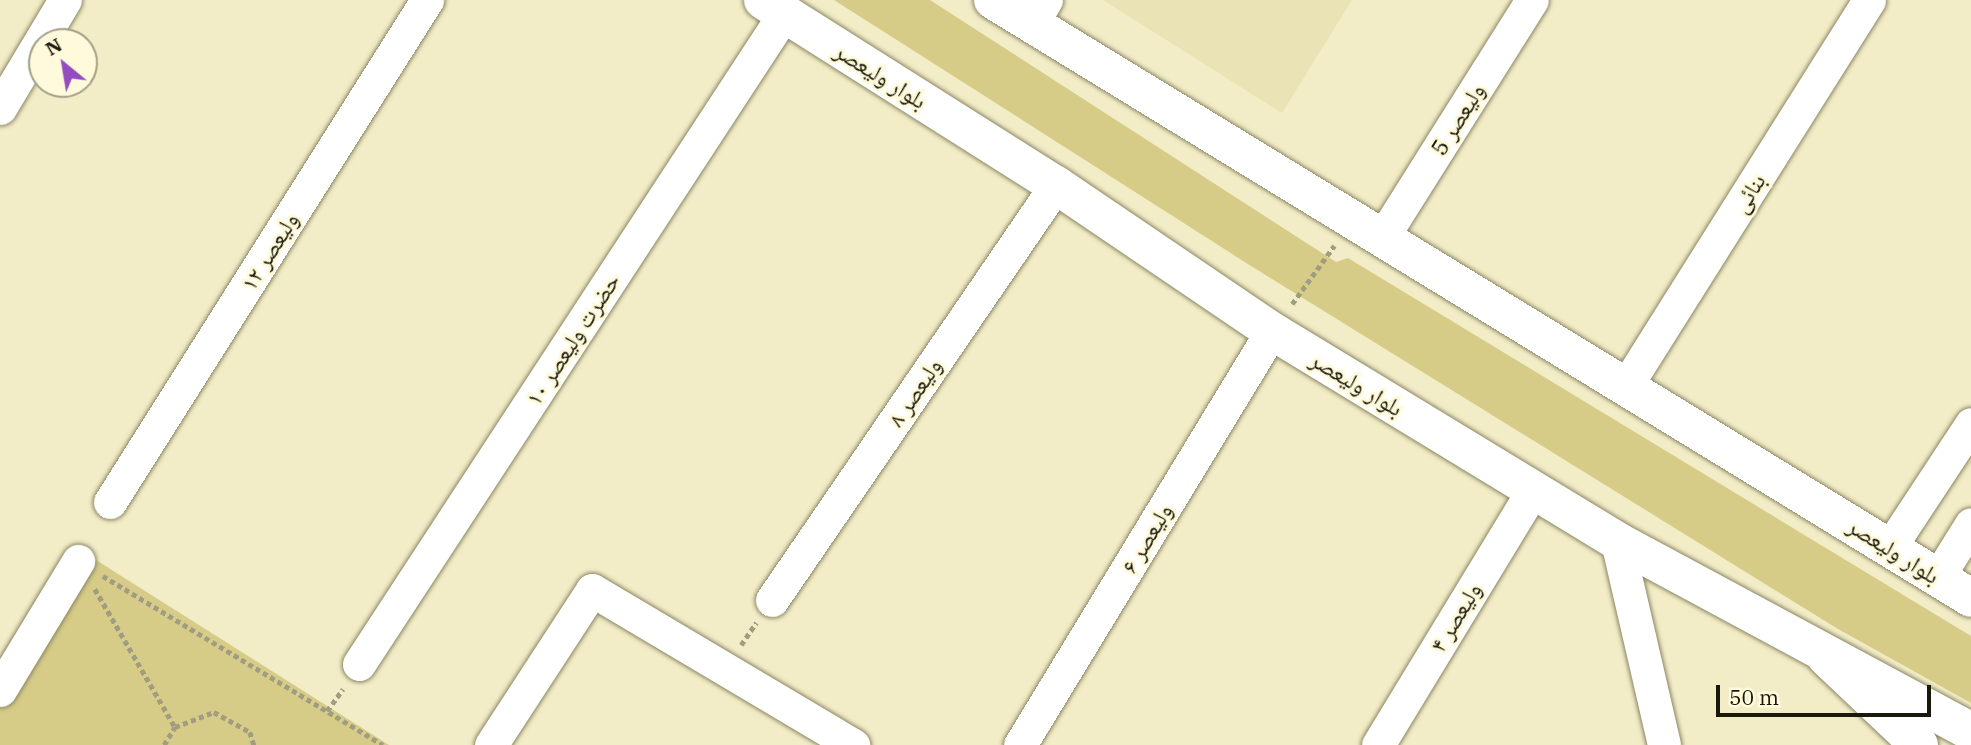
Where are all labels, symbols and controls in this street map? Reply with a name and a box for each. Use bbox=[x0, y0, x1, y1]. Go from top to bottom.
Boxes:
north arrow bbox=[28, 28, 98, 98]
text: N bbox=[41, 32, 66, 61]
street label: بلوار ولیعصر bbox=[830, 36, 932, 114]
street label: ولیعصر 5 bbox=[1424, 78, 1490, 160]
street label: بنائی bbox=[1725, 168, 1771, 218]
street label: ولیعصر ۱۲ bbox=[234, 207, 304, 295]
street label: حضرت ولیعصر ۱۰ bbox=[519, 268, 625, 410]
street label: بلوار ولیعصر bbox=[1306, 345, 1408, 421]
street label: ولیعصر ۸ bbox=[881, 353, 947, 431]
street label: ولیعصر ۶ bbox=[1115, 498, 1177, 578]
street label: بلوار ولیعصر bbox=[1843, 511, 1945, 589]
street label: ولیعصر ۴ bbox=[1424, 577, 1486, 657]
scale bar bbox=[1719, 672, 1934, 716]
text: 50 m bbox=[1729, 683, 1779, 711]

